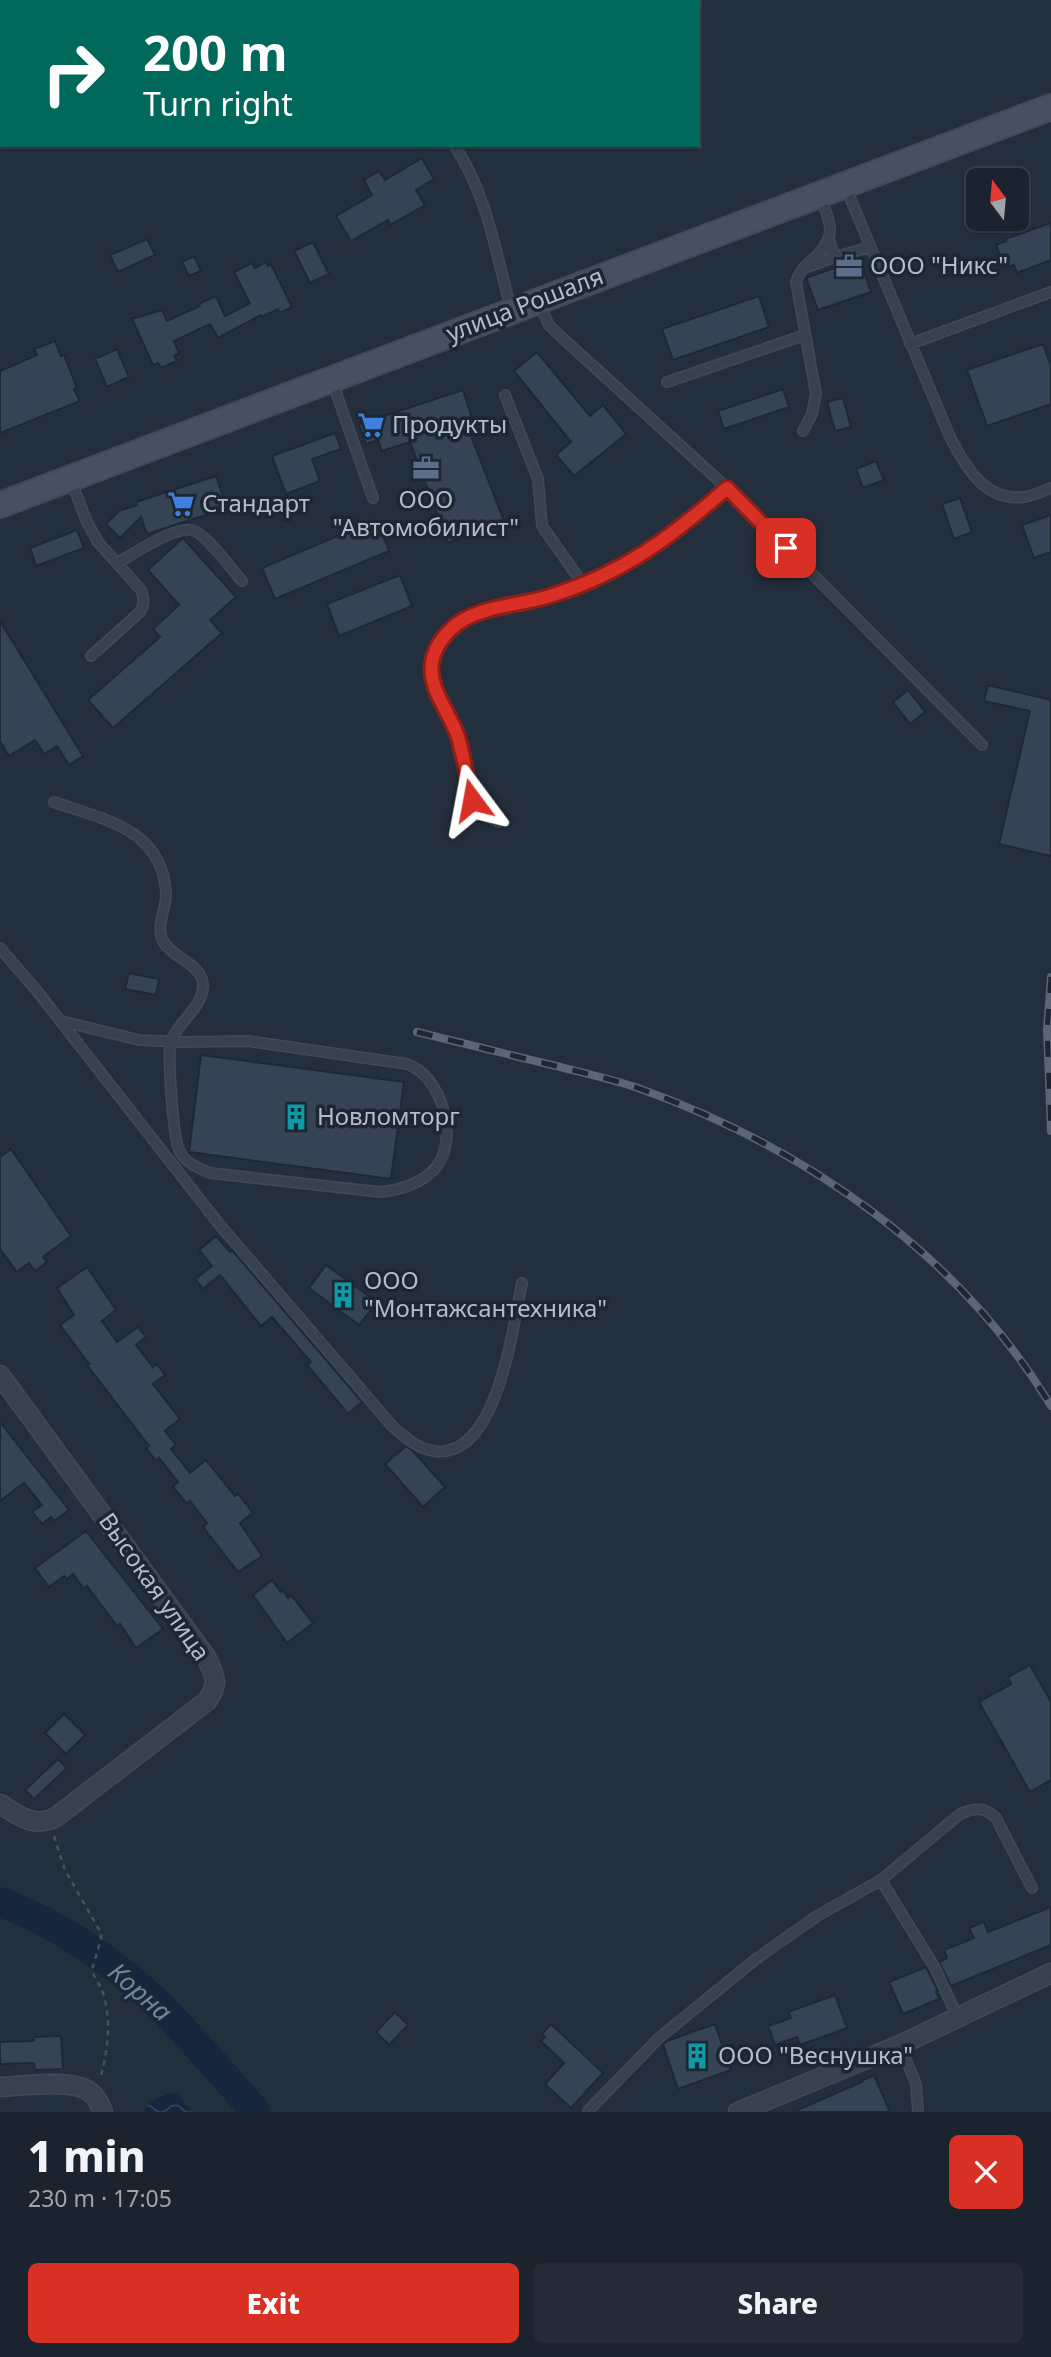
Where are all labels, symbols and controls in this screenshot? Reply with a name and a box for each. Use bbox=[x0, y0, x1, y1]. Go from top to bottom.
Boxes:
text: 200 m bbox=[143, 19, 288, 85]
icon: right bbox=[28, 28, 119, 119]
text: Turn right bbox=[143, 82, 293, 125]
north arrow bbox=[966, 168, 1029, 231]
map controls bbox=[966, 168, 1029, 231]
place label: ООО "Никс" bbox=[870, 248, 1008, 281]
office icon: ООО "Никс" bbox=[834, 251, 864, 281]
street label: улица Рошаля bbox=[441, 259, 608, 349]
place label: Продукты bbox=[392, 407, 507, 440]
supermarket icon: Продукты bbox=[356, 410, 386, 440]
office icon: ООО "Автомобилист" bbox=[411, 453, 441, 483]
place label: ООО "Автомобилист" bbox=[333, 482, 519, 543]
place label: Стандарт bbox=[202, 486, 310, 519]
supermarket icon: Стандарт bbox=[166, 489, 196, 519]
pin bbox=[756, 518, 816, 578]
icon: arrive bbox=[767, 529, 805, 567]
position arrow bbox=[435, 763, 509, 837]
place label: Новломторг bbox=[317, 1099, 460, 1132]
building icon: Новломторг bbox=[281, 1102, 311, 1132]
place label: ООО "Монтажсантехника" bbox=[364, 1263, 607, 1324]
building icon: ООО "Монтажсантехника" bbox=[328, 1280, 358, 1310]
street label: Высокая улица bbox=[92, 1506, 218, 1667]
water label: Корна bbox=[101, 1954, 180, 2029]
place label: ООО "Веснушка" bbox=[718, 2038, 913, 2071]
building icon: ООО "Веснушка" bbox=[682, 2041, 712, 2071]
text: 1 min bbox=[28, 2127, 145, 2184]
button: close bbox=[949, 2135, 1023, 2209]
text: 230 m · 17:05 bbox=[28, 2182, 172, 2214]
button: Exit bbox=[28, 2263, 519, 2343]
button: Share bbox=[533, 2263, 1023, 2343]

